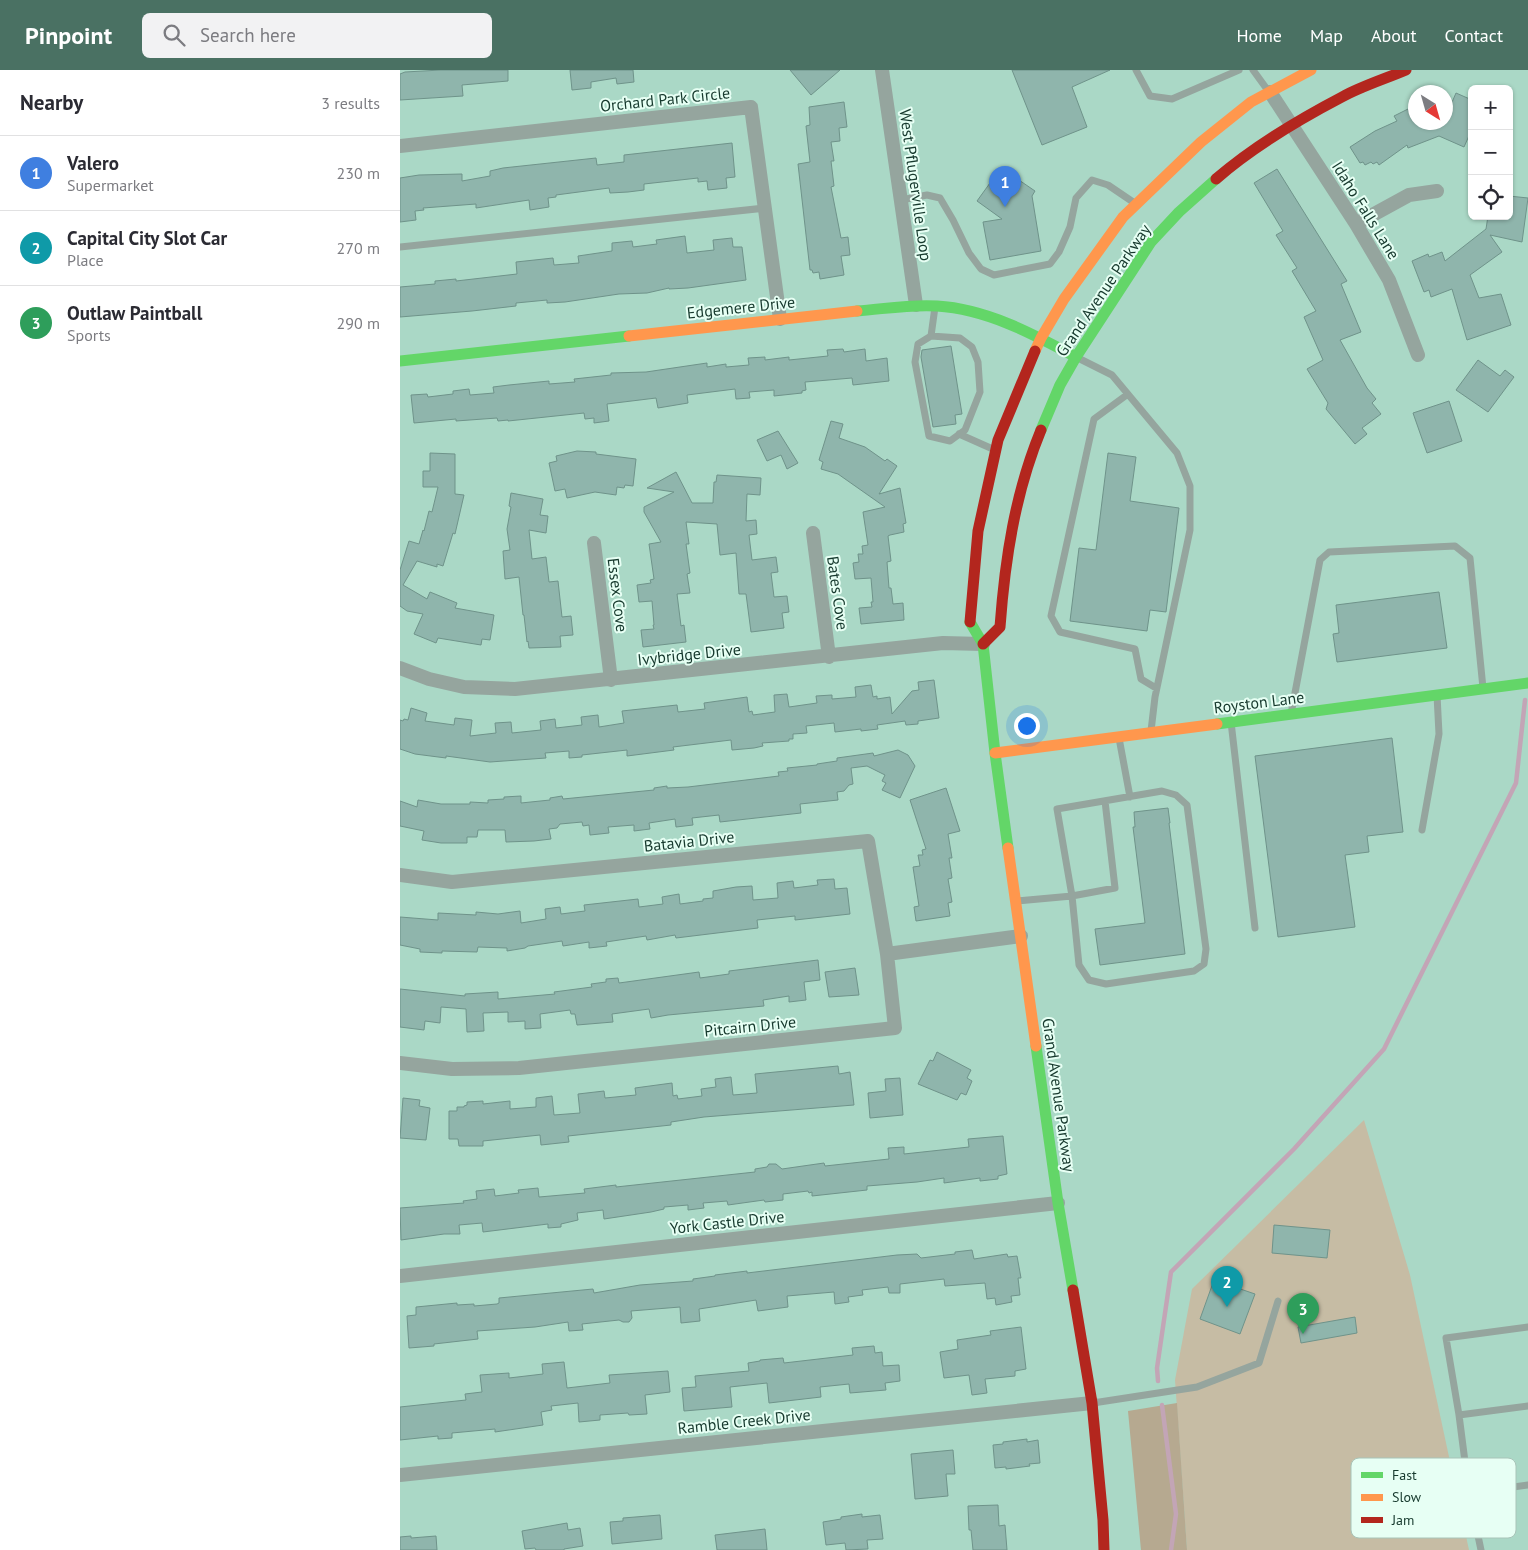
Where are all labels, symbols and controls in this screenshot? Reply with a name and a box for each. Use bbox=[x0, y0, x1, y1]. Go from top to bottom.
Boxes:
search box bbox=[142, 13, 492, 58]
text: Pinpoint bbox=[25, 20, 112, 51]
icon: search bbox=[160, 21, 188, 49]
text: Search here bbox=[200, 23, 296, 47]
text: Home bbox=[1236, 24, 1282, 47]
text: Map bbox=[1310, 24, 1343, 47]
text: About bbox=[1371, 24, 1417, 47]
text: Contact bbox=[1445, 24, 1503, 47]
street label: Orchard Park Circle bbox=[599, 82, 731, 116]
north arrow bbox=[1408, 85, 1453, 130]
map controls bbox=[1468, 85, 1513, 220]
button: + bbox=[1468, 85, 1513, 130]
text: Nearby bbox=[20, 89, 83, 116]
text: 3 results bbox=[321, 93, 380, 113]
street label: West Pflugerville Loop bbox=[895, 108, 937, 262]
button: − bbox=[1468, 130, 1513, 175]
text: Valero bbox=[67, 151, 119, 175]
street label: Idaho Falls Lane bbox=[1328, 157, 1404, 263]
text: 1 bbox=[31, 163, 41, 183]
text: 230 m bbox=[337, 163, 380, 183]
pin: 1 bbox=[989, 166, 1021, 207]
text: Supermarket bbox=[67, 175, 154, 195]
button: locate bbox=[1468, 175, 1513, 220]
street label: Grand Avenue Parkway bbox=[1051, 220, 1155, 360]
text: Capital City Slot Car bbox=[67, 226, 227, 250]
text: 2 bbox=[31, 238, 41, 258]
text: 270 m bbox=[337, 238, 380, 258]
text: Place bbox=[67, 250, 104, 270]
street label: Edgemere Drive bbox=[686, 291, 796, 323]
text: Outlaw Paintball bbox=[67, 301, 202, 325]
text: 3 bbox=[31, 313, 41, 333]
text: 290 m bbox=[337, 313, 380, 333]
text: Sports bbox=[67, 325, 111, 345]
street label: Bates Cove bbox=[823, 555, 853, 631]
street label: Essex Cove bbox=[604, 557, 632, 633]
street label: Ivybridge Drive bbox=[636, 639, 742, 669]
street label: Royston Lane bbox=[1213, 687, 1305, 717]
your location bbox=[1014, 713, 1040, 739]
street label: Batavia Drive bbox=[643, 826, 735, 856]
street label: Pitcairn Drive bbox=[703, 1011, 797, 1041]
street label: Grand Avenue Parkway bbox=[1038, 1017, 1080, 1174]
street label: York Castle Drive bbox=[669, 1206, 785, 1238]
pin: 2 bbox=[1211, 1266, 1243, 1307]
pin: 3 bbox=[1287, 1293, 1319, 1334]
street label: Ramble Creek Drive bbox=[676, 1404, 812, 1438]
legend bbox=[1351, 1458, 1516, 1538]
text: Fast bbox=[1392, 1466, 1417, 1484]
text: Slow bbox=[1392, 1488, 1422, 1506]
text: Jam bbox=[1391, 1511, 1414, 1529]

